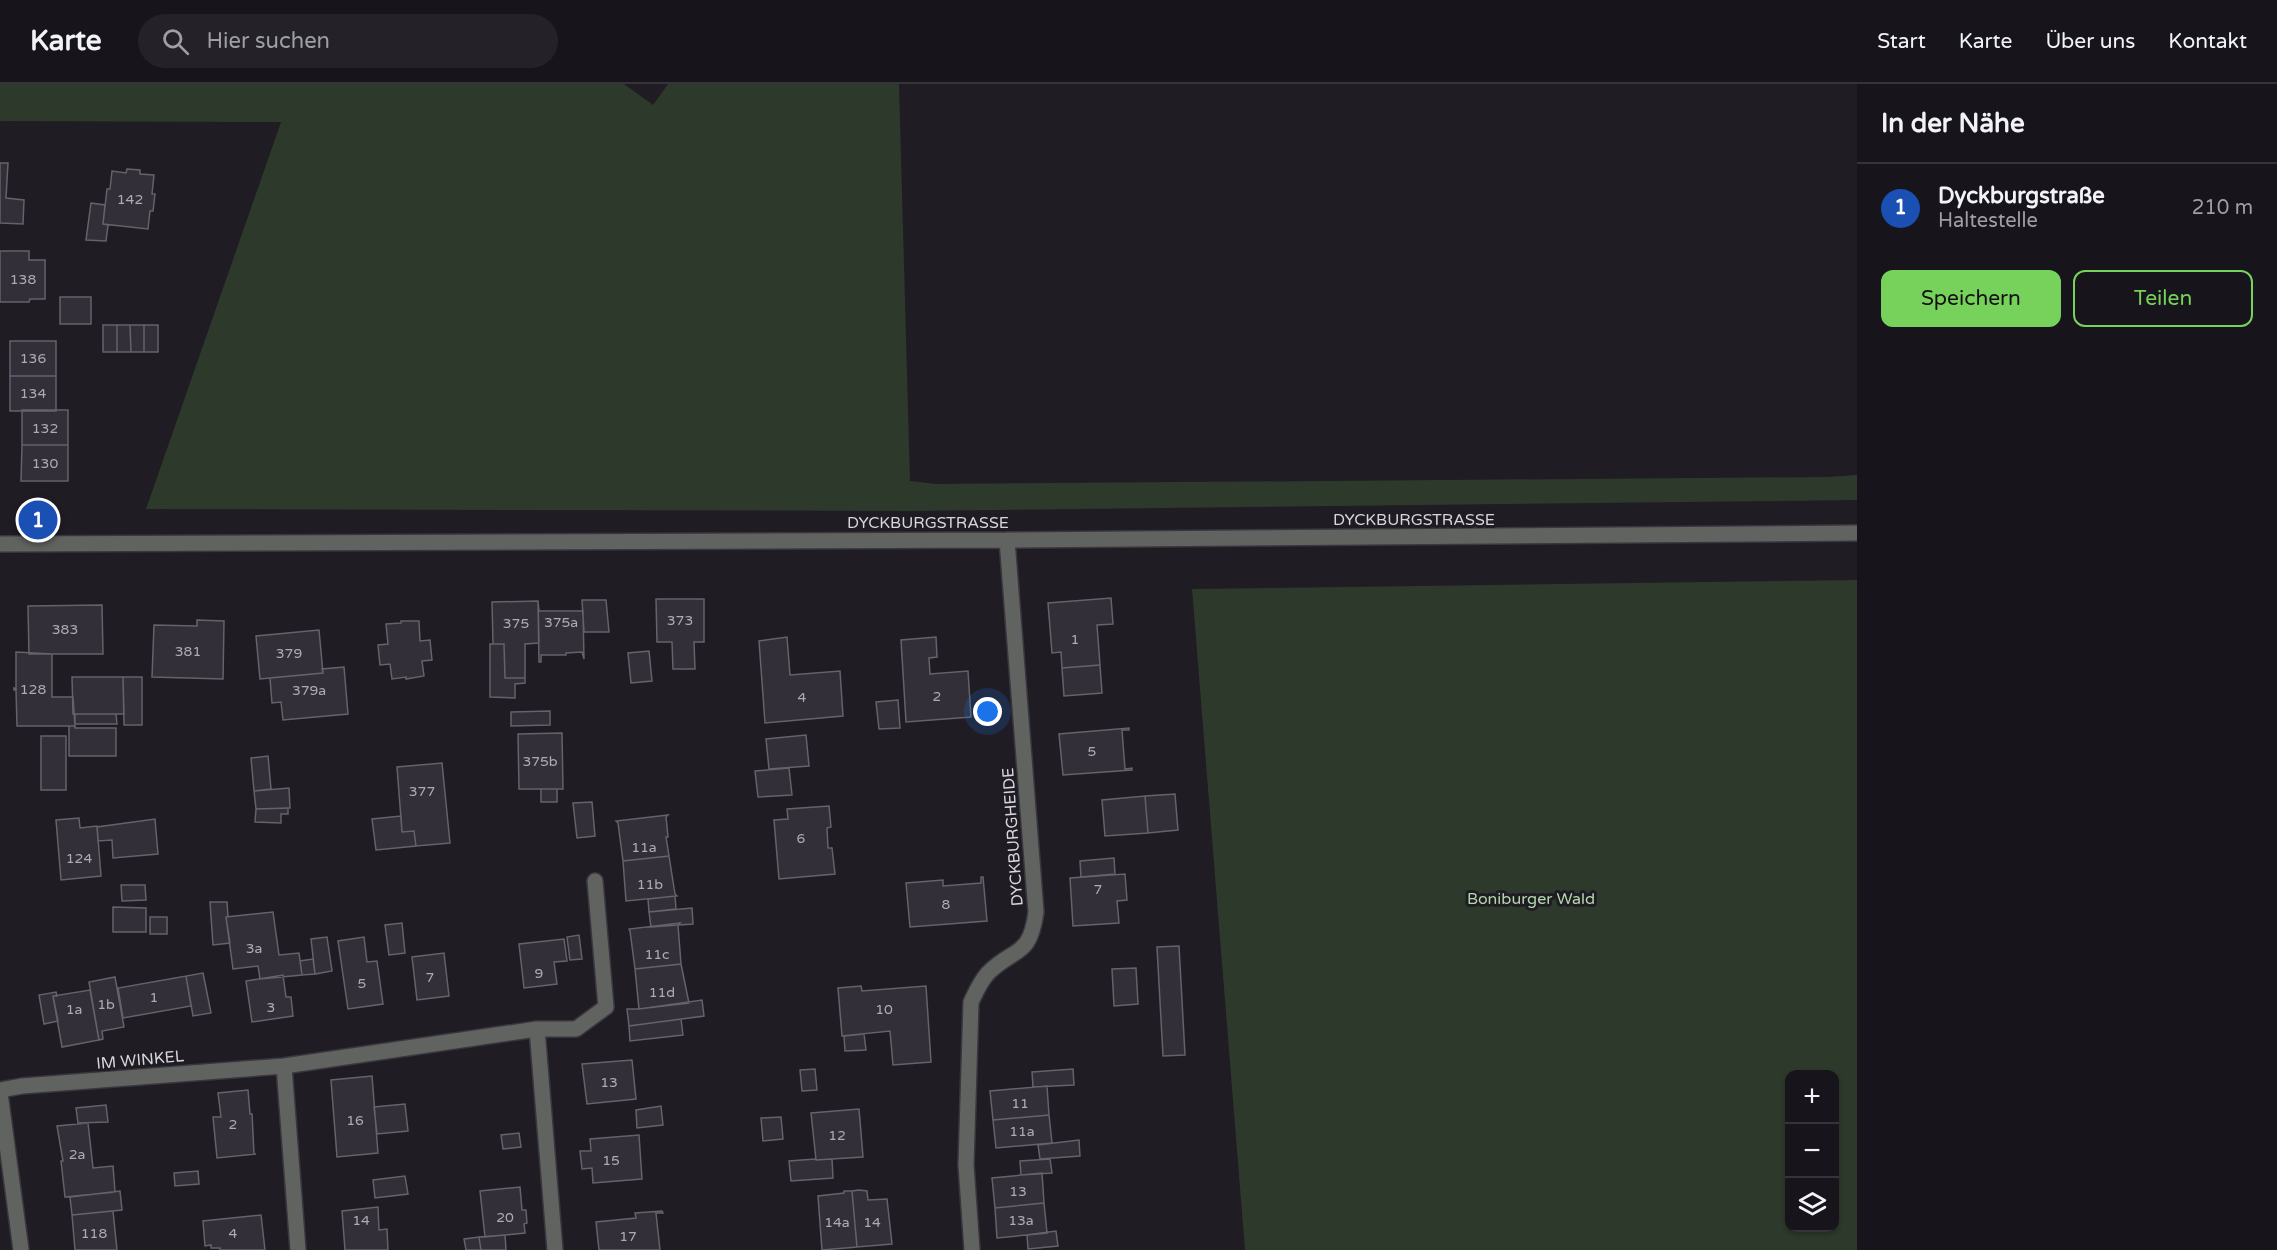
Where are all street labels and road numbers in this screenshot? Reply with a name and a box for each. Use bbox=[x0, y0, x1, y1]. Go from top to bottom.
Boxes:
street label: DYCKBURGSTRASSE bbox=[1333, 510, 1495, 530]
street label: DYCKBURGSTRASSE bbox=[847, 513, 1009, 533]
street label: DYCKBURGHEIDE bbox=[998, 767, 1028, 907]
street label: IM WINKEL bbox=[95, 1046, 185, 1074]

